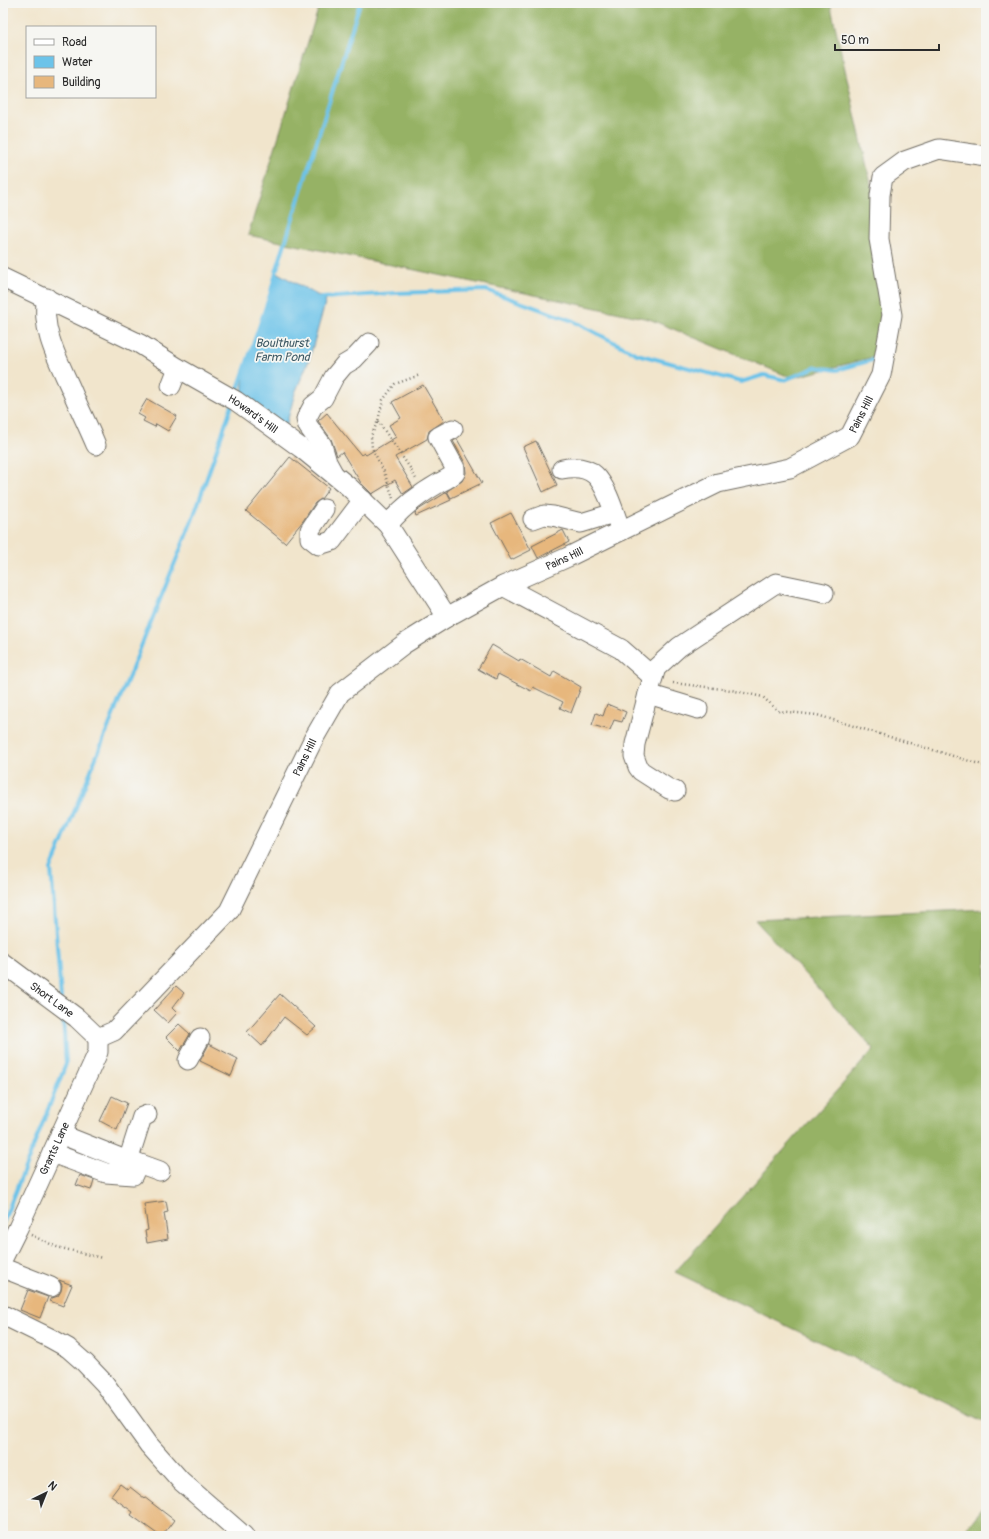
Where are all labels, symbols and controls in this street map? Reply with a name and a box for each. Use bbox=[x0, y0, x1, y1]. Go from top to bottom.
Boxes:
legend bbox=[26, 26, 156, 98]
scale bar bbox=[835, 26, 939, 52]
text: 50 m bbox=[841, 33, 869, 48]
text: Road bbox=[62, 35, 87, 50]
text: Water bbox=[62, 55, 93, 70]
text: Building bbox=[62, 75, 101, 90]
water label: Boulthurst Farm Pond bbox=[254, 336, 312, 365]
street label: Howard's Hill bbox=[226, 391, 281, 436]
street label: Pains Hill bbox=[846, 394, 876, 435]
street label: Pains Hill bbox=[543, 544, 585, 573]
street label: Pains Hill bbox=[290, 736, 319, 778]
street label: Short Lane bbox=[28, 979, 77, 1020]
street label: Grants Lane bbox=[37, 1119, 72, 1177]
north arrow bbox=[26, 1473, 66, 1513]
text: N bbox=[45, 1479, 60, 1494]

